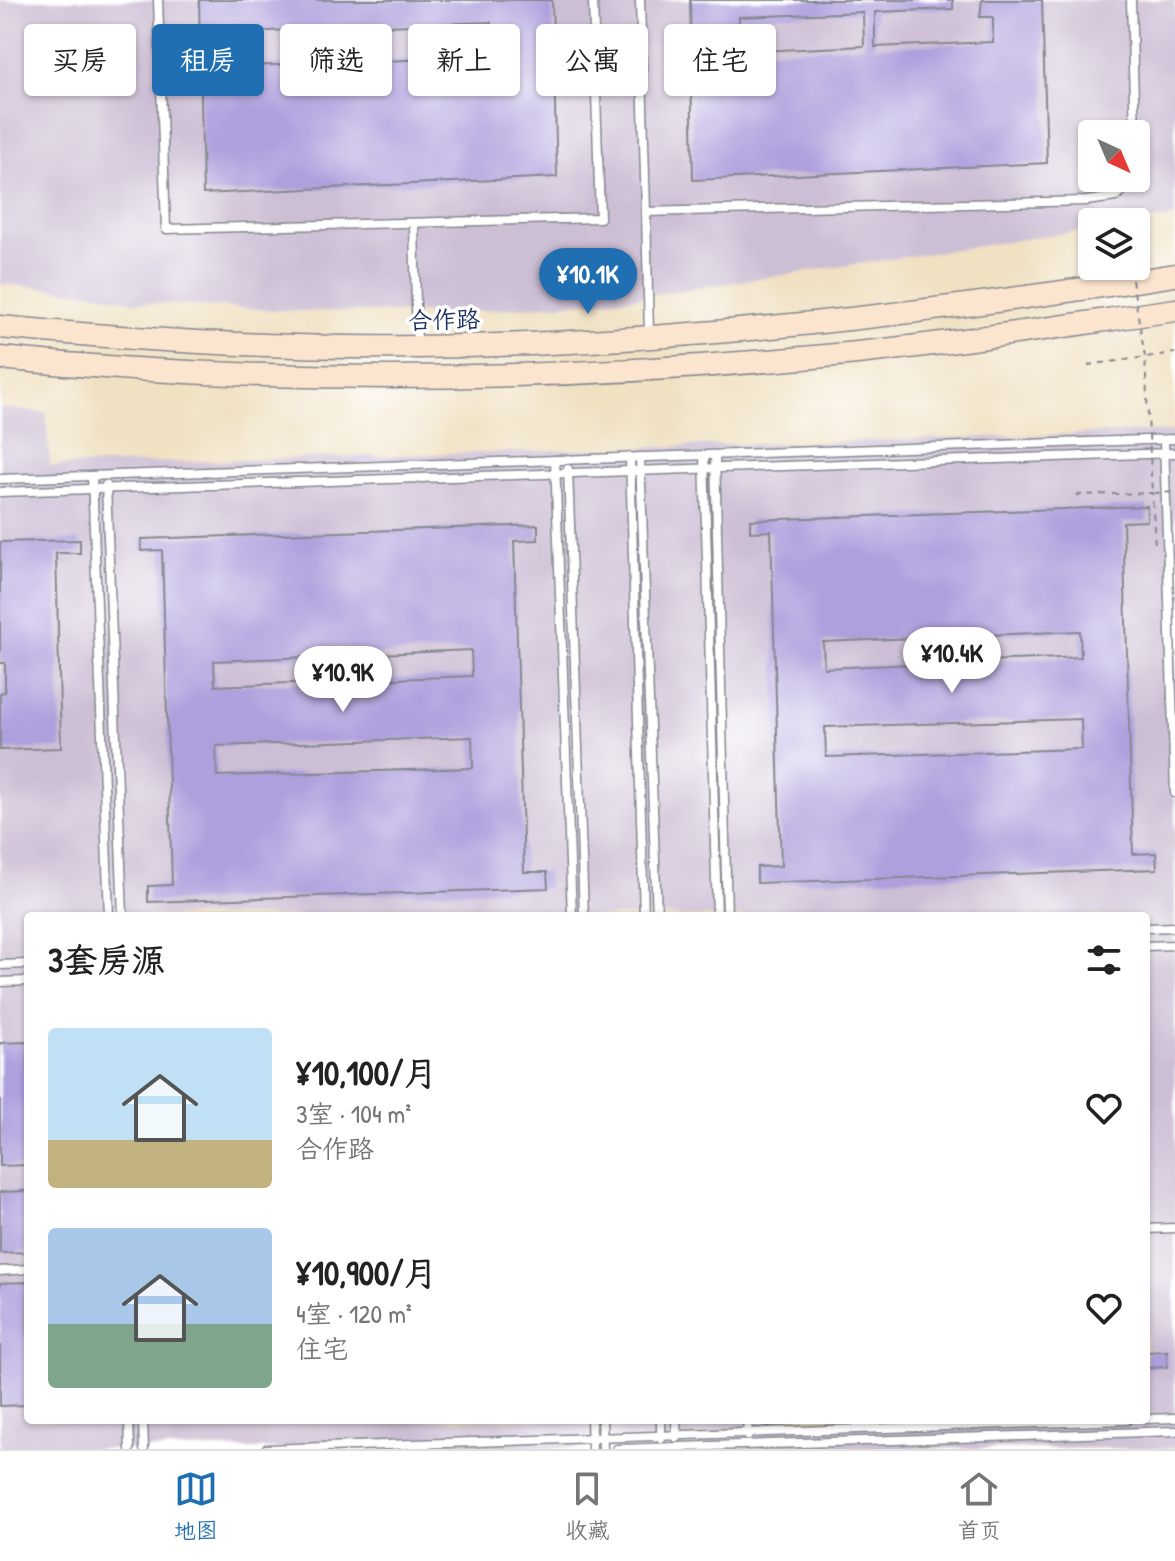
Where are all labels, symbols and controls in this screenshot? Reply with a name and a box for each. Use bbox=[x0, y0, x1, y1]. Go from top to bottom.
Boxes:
chip: 买房 bbox=[24, 24, 136, 96]
chip: 租房 bbox=[152, 24, 264, 96]
chip: 筛选 bbox=[280, 24, 392, 96]
chip: 新上 bbox=[408, 24, 520, 96]
chip: 公寓 bbox=[536, 24, 648, 96]
chip: 住宅 bbox=[664, 24, 776, 96]
north arrow bbox=[1078, 120, 1150, 192]
map controls bbox=[1078, 120, 1150, 280]
button: layers bbox=[1078, 208, 1150, 280]
pin: ¥10.1K bbox=[523, 248, 653, 316]
text: ¥10.1K bbox=[557, 256, 619, 291]
street label: 合作路 bbox=[408, 302, 480, 336]
pin: ¥10.4K bbox=[887, 627, 1017, 695]
text: ¥10.4K bbox=[921, 635, 983, 670]
pin: ¥10.9K bbox=[278, 646, 408, 714]
text: ¥10.9K bbox=[312, 654, 374, 689]
text: 3套房源 bbox=[48, 937, 165, 983]
icon: filters bbox=[1082, 938, 1126, 982]
text: ¥10,100/月 bbox=[296, 1050, 437, 1096]
icon: home bbox=[112, 1060, 208, 1156]
icon: heart bbox=[1082, 1086, 1126, 1130]
text: 3室 · 104 m² bbox=[296, 1096, 411, 1131]
text: 合作路 bbox=[296, 1131, 374, 1166]
text: ¥10,900/月 bbox=[296, 1250, 438, 1296]
icon: home bbox=[112, 1260, 208, 1356]
icon: heart bbox=[1082, 1286, 1126, 1330]
text: 4室 · 120 m² bbox=[296, 1296, 412, 1331]
text: 住宅 bbox=[296, 1331, 348, 1366]
tab: 地图 bbox=[174, 1467, 218, 1545]
tab: 收藏 bbox=[565, 1467, 609, 1545]
tab: 首页 bbox=[957, 1467, 1001, 1545]

